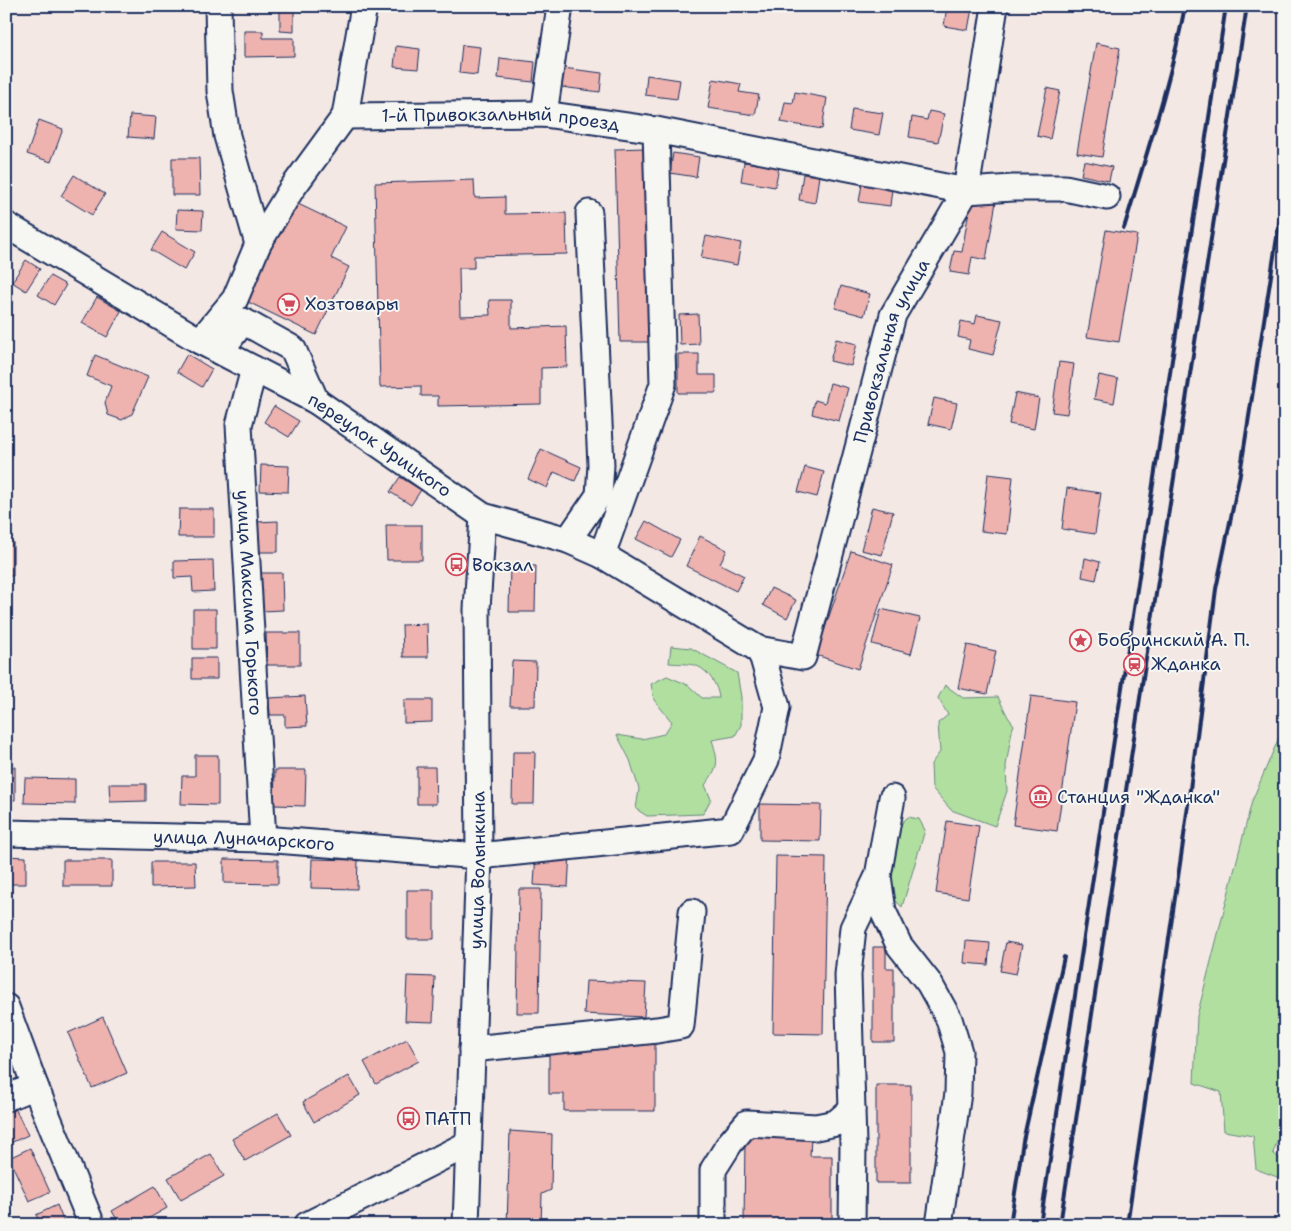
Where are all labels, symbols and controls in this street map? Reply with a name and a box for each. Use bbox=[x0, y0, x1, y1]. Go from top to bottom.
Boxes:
street label: 1-й Привокзальный проезд bbox=[381, 102, 622, 137]
street label: Привокзальная улица bbox=[848, 254, 935, 446]
supermarket icon: Хозтовары bbox=[277, 292, 301, 316]
place label: Хозтовары bbox=[305, 292, 399, 316]
street label: переулок Урицкого bbox=[304, 387, 456, 503]
street label: улица Максима Горького bbox=[231, 489, 268, 716]
bus stop icon: Вокзал bbox=[444, 553, 468, 577]
place label: Вокзал bbox=[472, 553, 533, 577]
place icon: Бобринский А. П. bbox=[1069, 628, 1093, 652]
place label: Бобринский А. П. bbox=[1097, 628, 1250, 652]
station icon: Жданка bbox=[1123, 652, 1147, 676]
place label: Жданка bbox=[1151, 652, 1221, 676]
museum icon: Станция "Жданка" bbox=[1029, 785, 1053, 809]
place label: Станция "Жданка" bbox=[1057, 785, 1220, 809]
street label: улица Волынкина bbox=[464, 791, 491, 950]
street label: улица Луначарского bbox=[153, 824, 335, 857]
bus stop icon: ПАТП bbox=[397, 1107, 421, 1131]
place label: ПАТП bbox=[425, 1107, 471, 1131]

